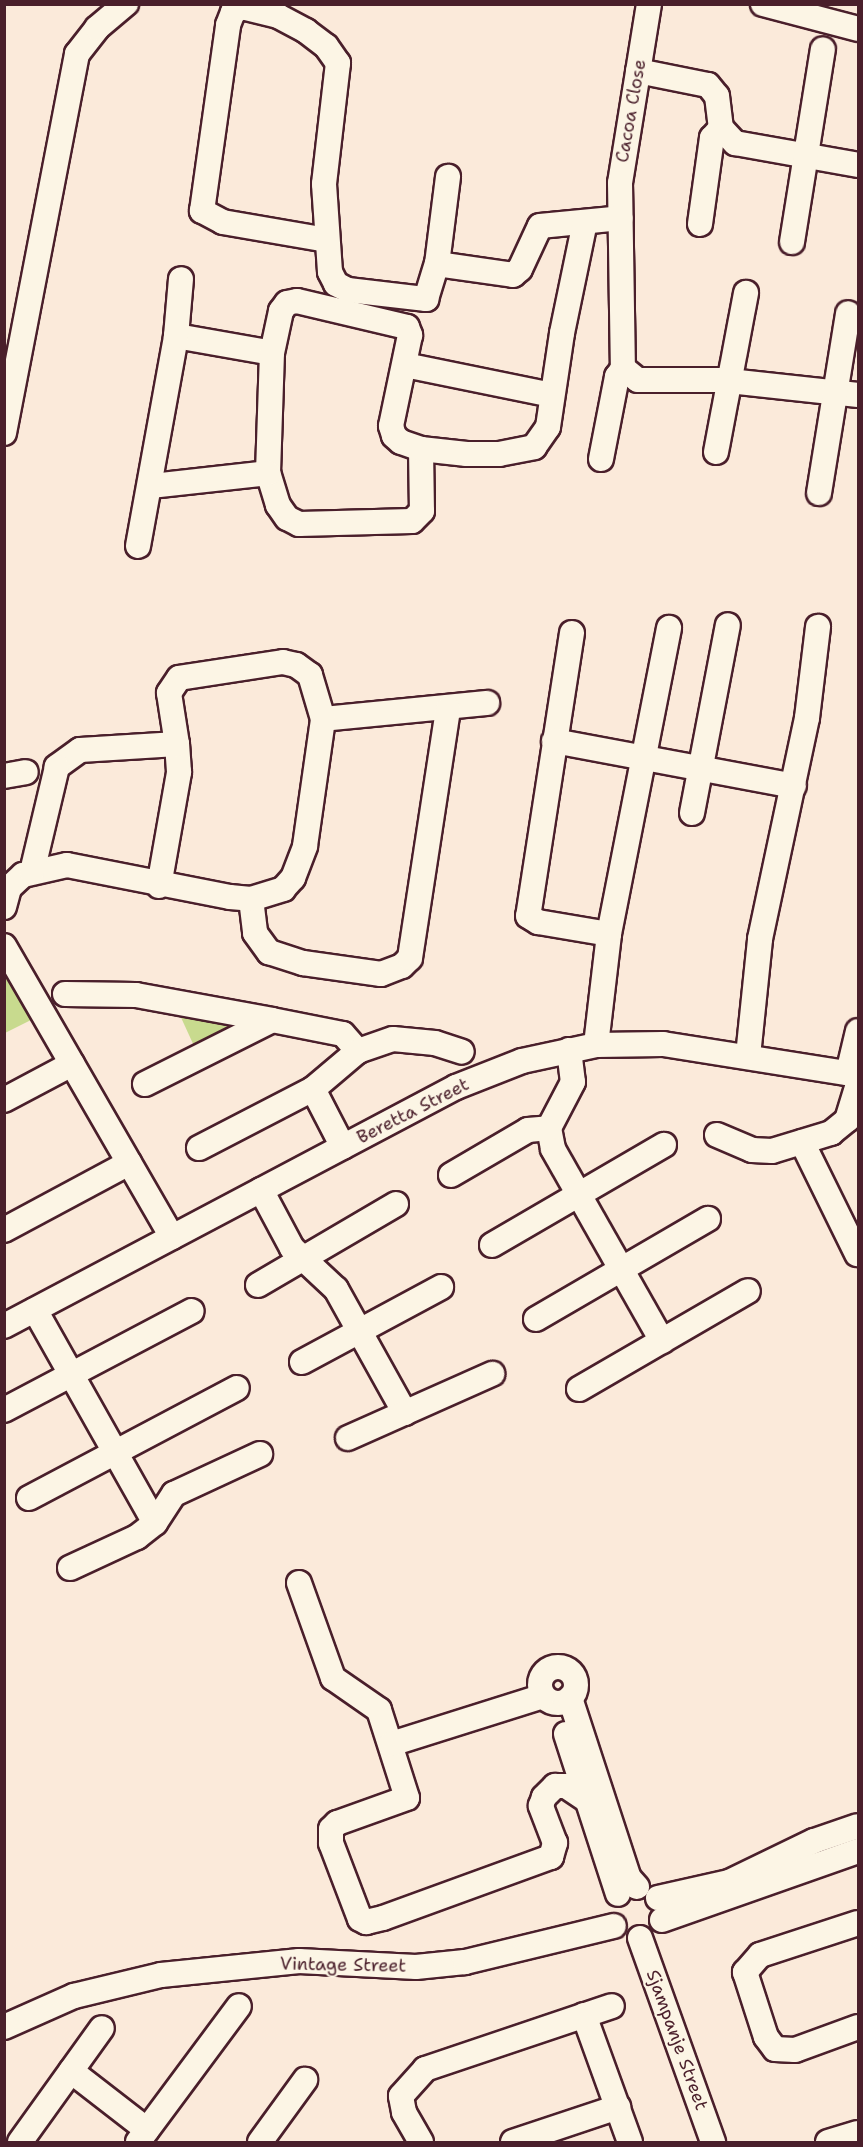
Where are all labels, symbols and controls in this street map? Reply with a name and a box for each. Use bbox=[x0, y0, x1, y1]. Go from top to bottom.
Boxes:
street label: Cacoa Close bbox=[611, 58, 651, 164]
street label: Beretta Street bbox=[353, 1073, 473, 1149]
street label: Vintage Street bbox=[280, 1953, 406, 1977]
street label: Sjampanje Street bbox=[642, 1967, 712, 2113]

